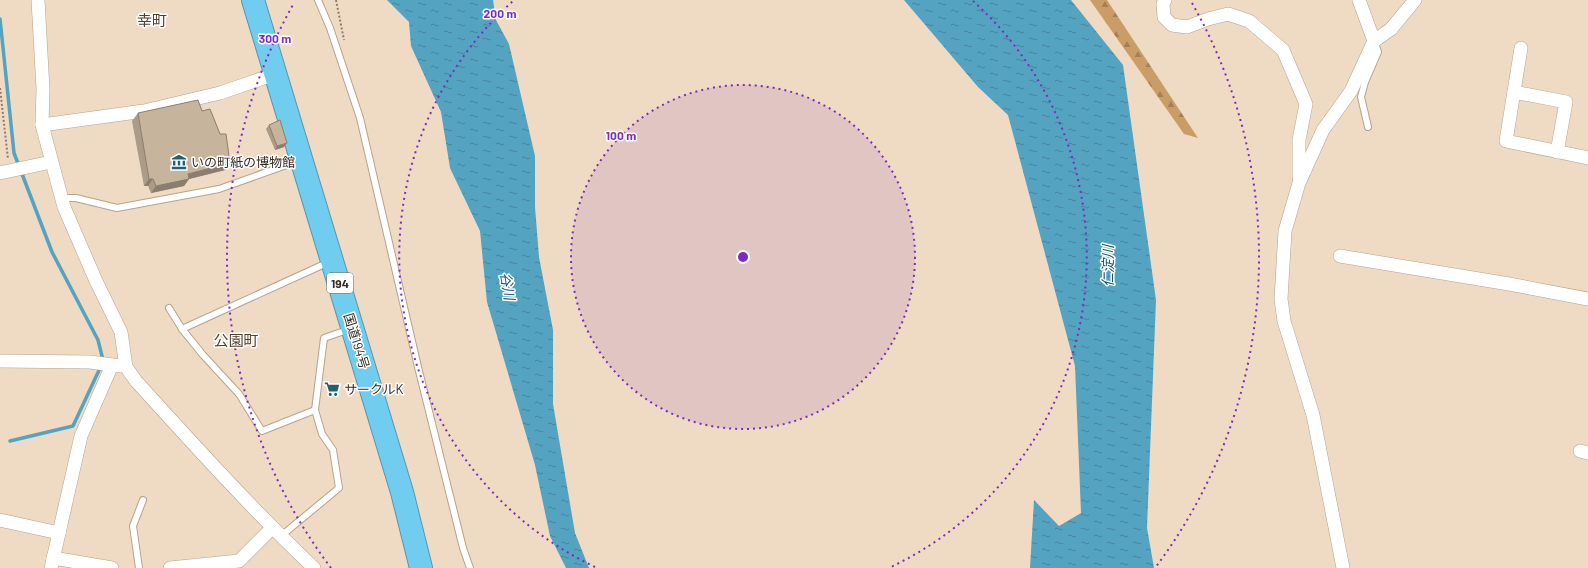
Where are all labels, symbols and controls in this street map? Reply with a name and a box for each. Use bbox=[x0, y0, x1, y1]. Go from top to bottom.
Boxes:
text: 200 m bbox=[484, 6, 516, 20]
district label: 幸町 bbox=[137, 11, 167, 29]
text: 300 m bbox=[259, 31, 291, 45]
text: 100 m bbox=[606, 128, 636, 142]
museum icon: いの町紙の博物館 bbox=[170, 153, 188, 171]
place label: いの町紙の博物館 bbox=[191, 154, 295, 170]
water label: 仁淀川 bbox=[1099, 243, 1116, 287]
centre of rings bbox=[736, 250, 750, 264]
water label: 谷川 bbox=[497, 271, 519, 303]
road number: 194 bbox=[327, 273, 353, 293]
street label: 国道194号 bbox=[341, 311, 373, 371]
district label: 公園町 bbox=[213, 331, 259, 349]
supermarket icon: サークルK bbox=[323, 380, 341, 398]
place label: サークルK bbox=[344, 381, 404, 397]

